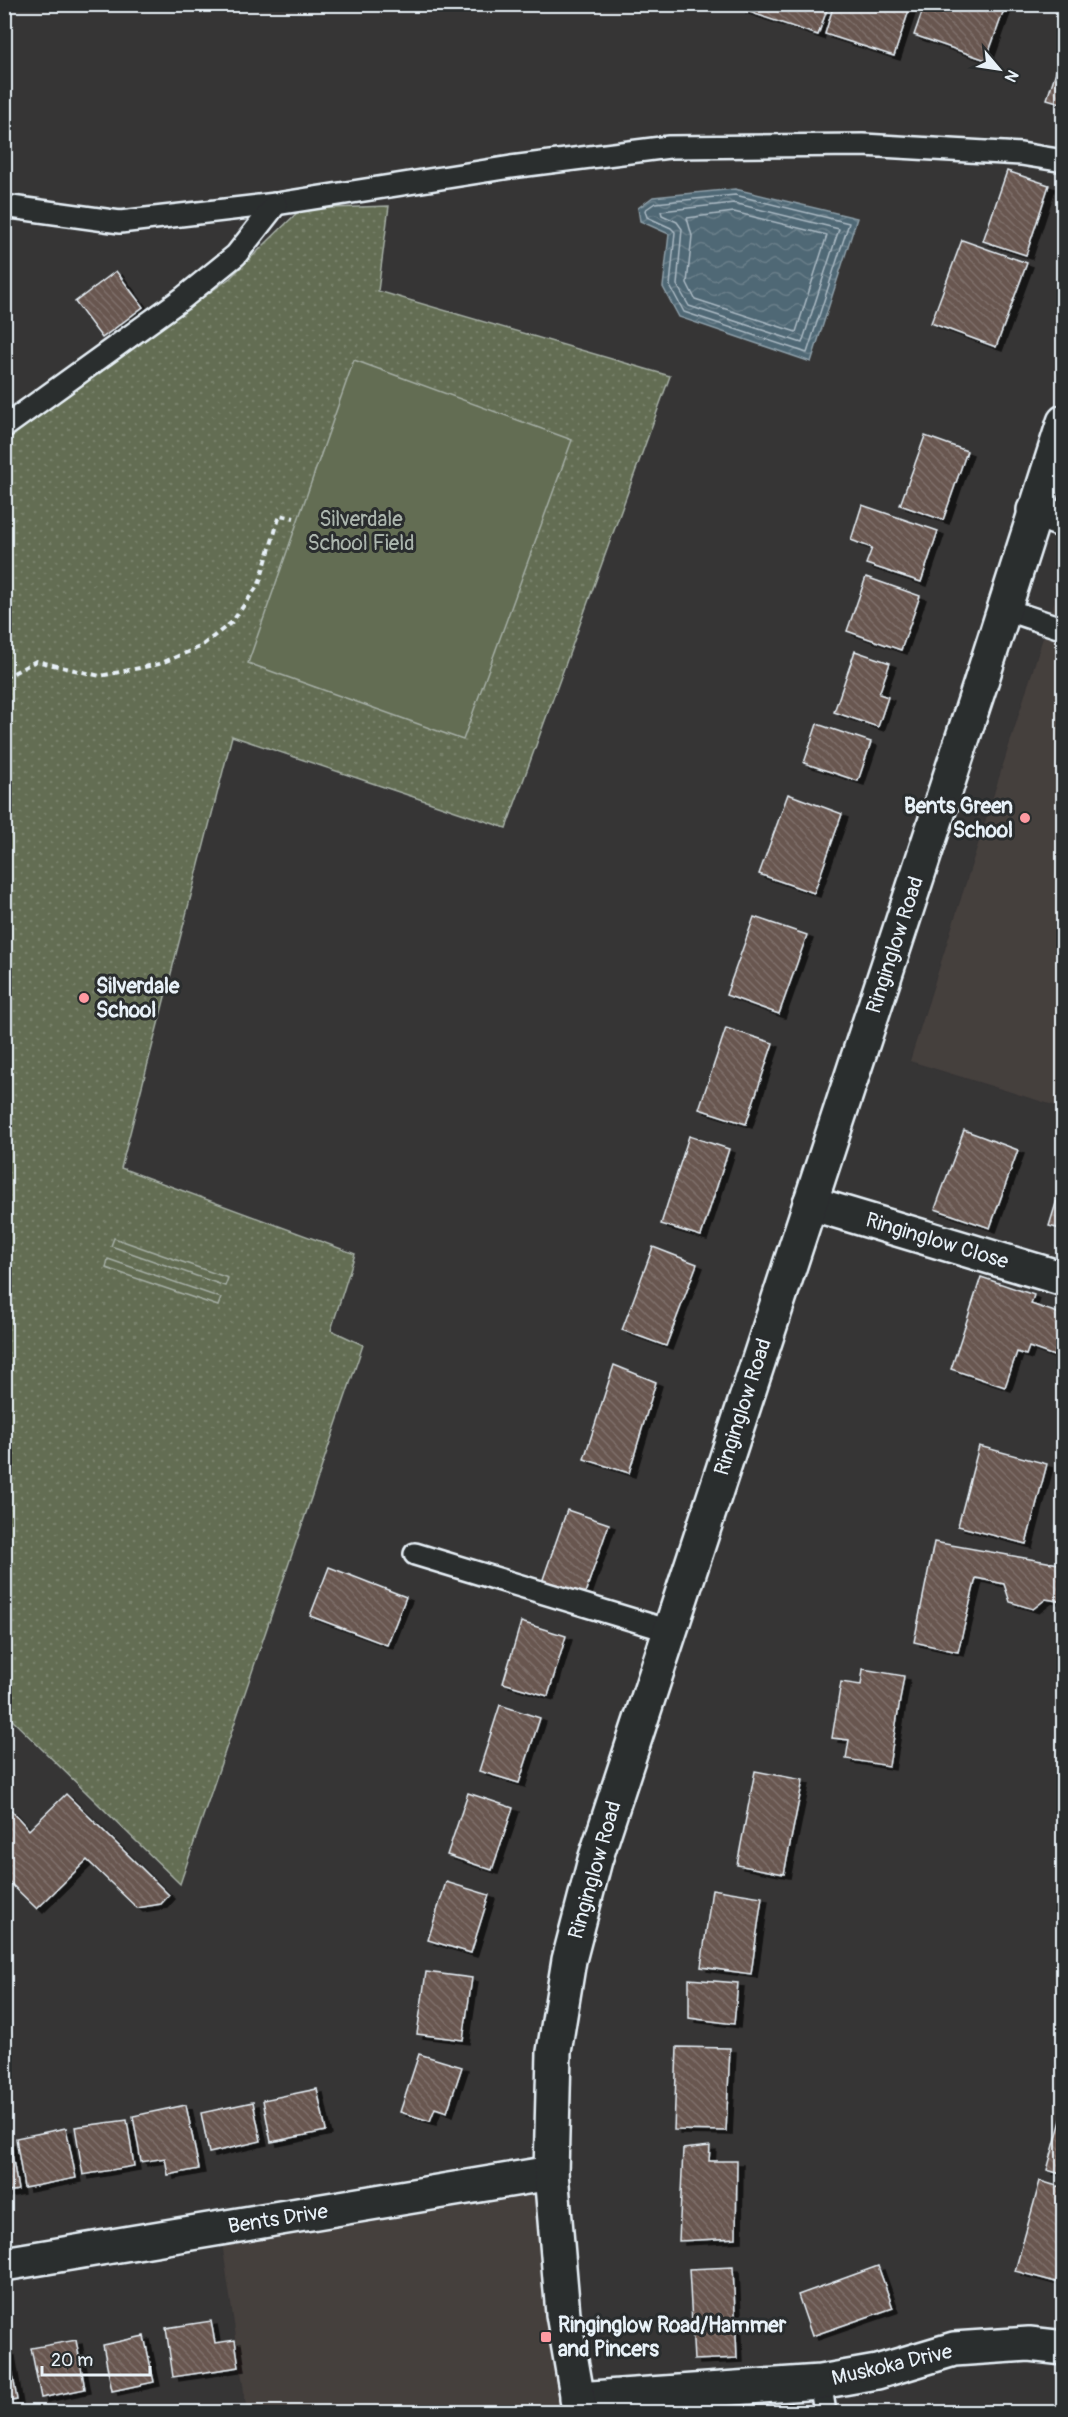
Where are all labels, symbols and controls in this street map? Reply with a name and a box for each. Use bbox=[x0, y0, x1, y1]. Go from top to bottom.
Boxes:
north arrow bbox=[969, 39, 1029, 99]
text: N bbox=[1000, 66, 1023, 86]
park label: Silverdale School Field bbox=[308, 506, 414, 557]
place label: Bents Green School bbox=[904, 793, 1013, 844]
marker: Bents Green School bbox=[1018, 811, 1032, 825]
street label: Ringinglow Road bbox=[860, 873, 930, 1017]
place label: Silverdale School bbox=[96, 973, 180, 1024]
marker: Silverdale School bbox=[77, 991, 91, 1005]
street label: Ringinglow Close bbox=[862, 1206, 1012, 1276]
street label: Ringinglow Road bbox=[708, 1335, 778, 1479]
street label: Ringinglow Road bbox=[562, 1798, 628, 1942]
street label: Bents Drive bbox=[226, 2198, 330, 2240]
place label: Ringinglow Road/Hammer and Pincers bbox=[558, 2312, 787, 2363]
marker: Ringinglow Road/Hammer and Pincers bbox=[539, 2330, 553, 2344]
street label: Muskoka Drive bbox=[829, 2338, 956, 2392]
scale bar bbox=[42, 2339, 150, 2377]
text: 20 m bbox=[51, 2349, 93, 2372]

